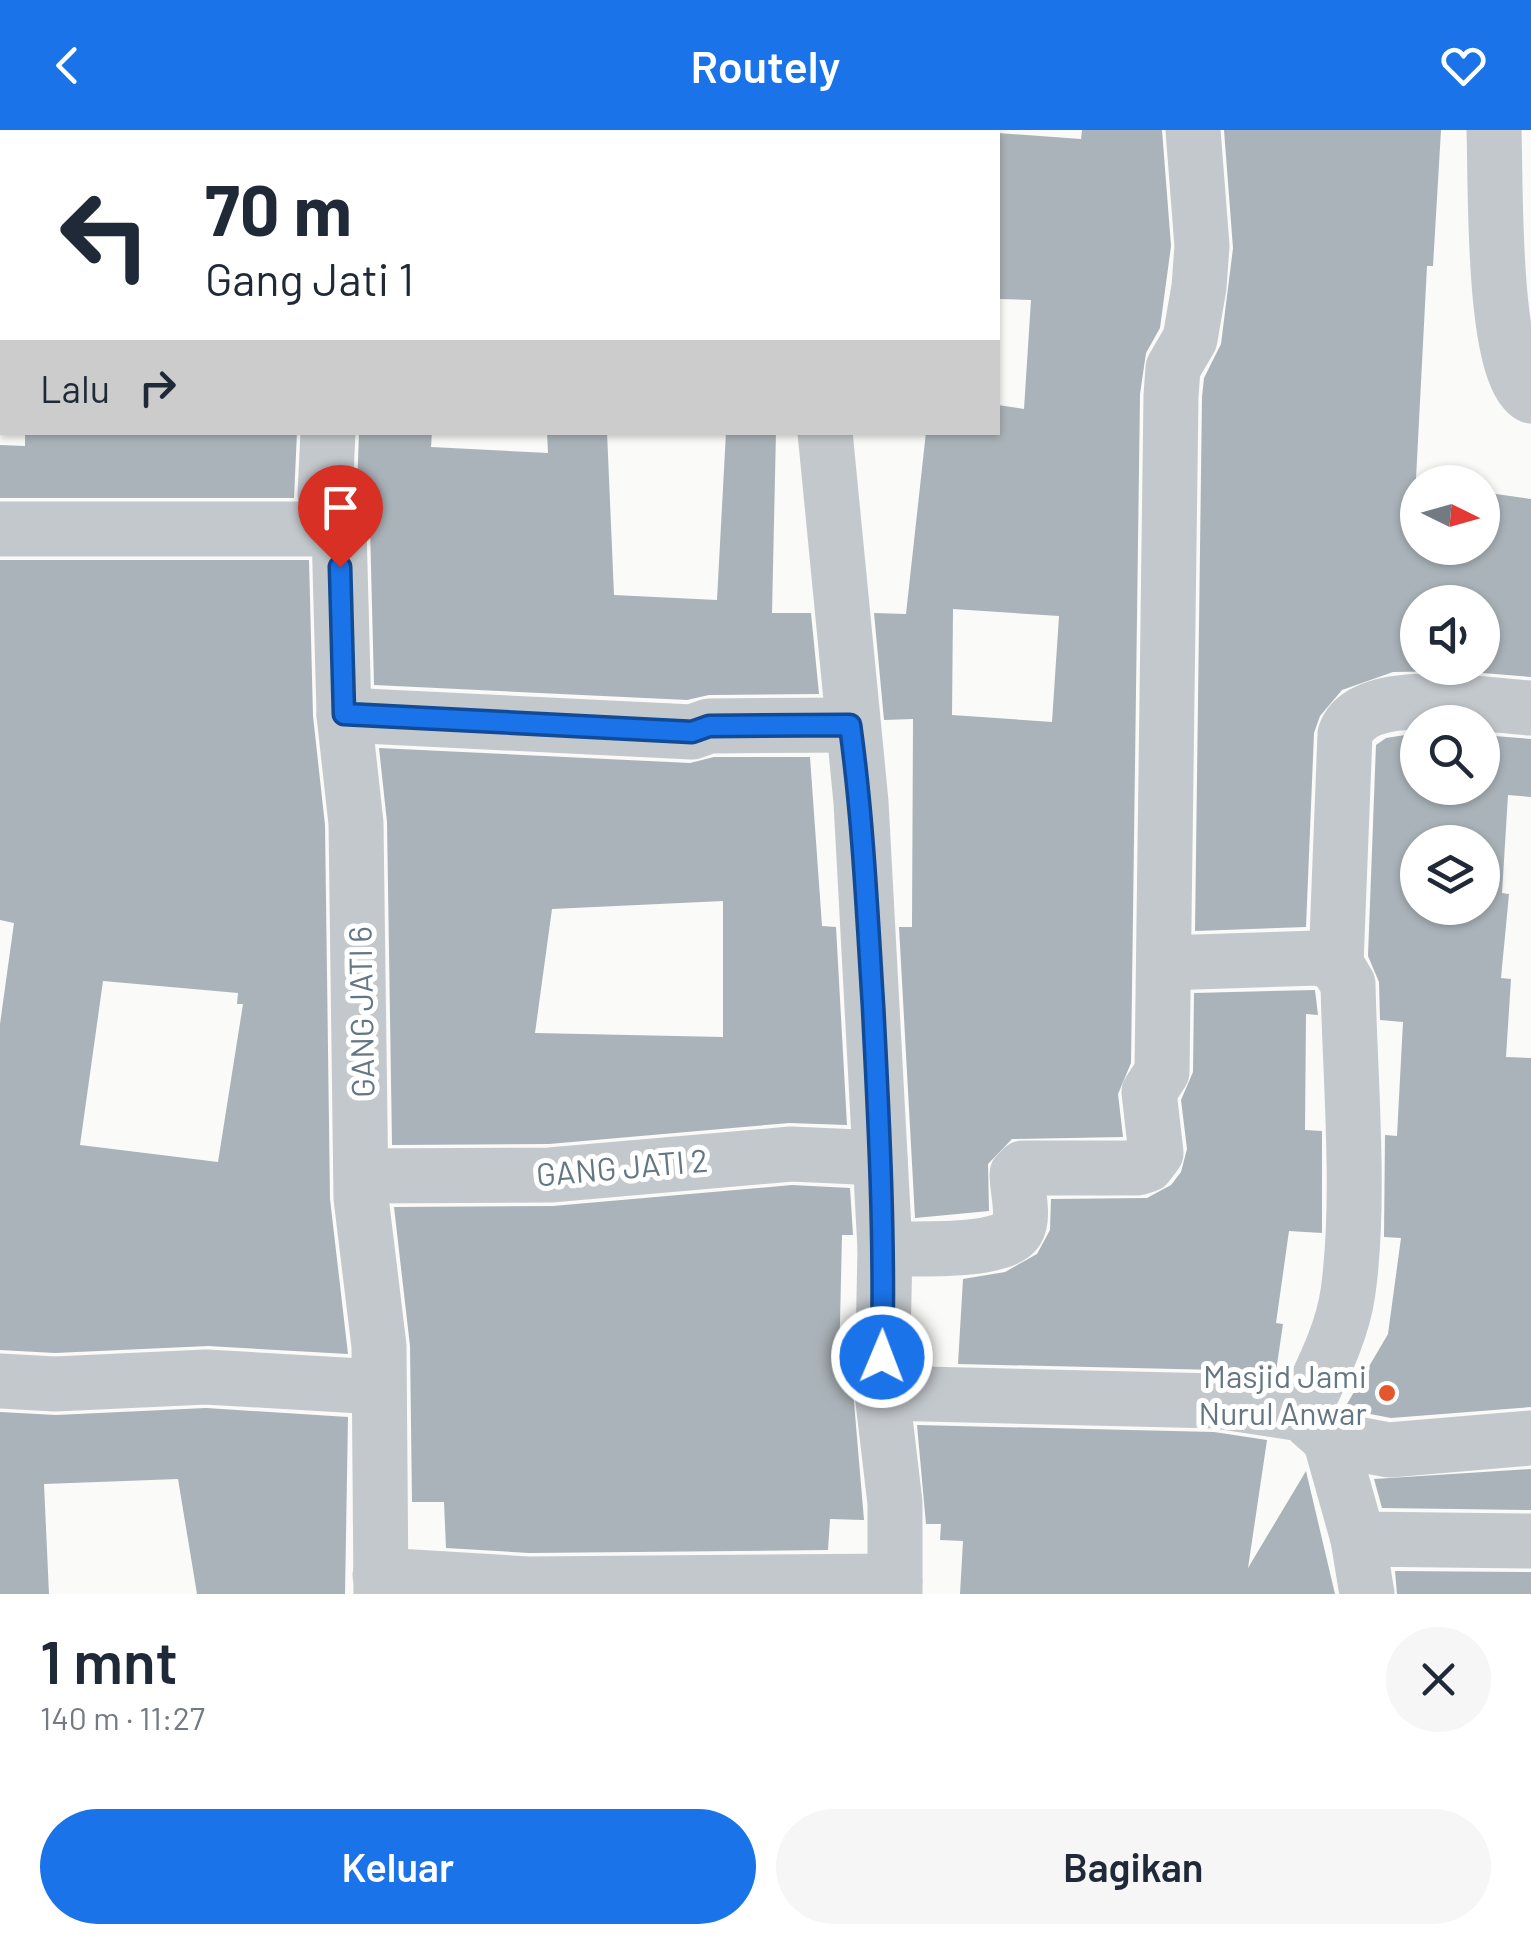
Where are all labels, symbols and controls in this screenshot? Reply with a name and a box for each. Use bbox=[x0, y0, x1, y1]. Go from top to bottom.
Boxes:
icon: back bbox=[40, 38, 95, 93]
text: Routely bbox=[690, 38, 841, 92]
icon: heart bbox=[1436, 38, 1491, 93]
text: 70 m bbox=[205, 166, 352, 250]
icon: left bbox=[40, 170, 170, 300]
text: Gang Jati 1 bbox=[205, 251, 414, 305]
icon: right bbox=[130, 360, 185, 415]
text: Lalu bbox=[40, 365, 110, 411]
pin bbox=[298, 465, 383, 568]
north arrow bbox=[1400, 465, 1500, 565]
map controls bbox=[1400, 465, 1500, 925]
icon: arrive bbox=[313, 480, 368, 535]
button: sound bbox=[1400, 585, 1500, 685]
button: search bbox=[1400, 705, 1500, 805]
button: layers bbox=[1400, 825, 1500, 925]
street label: GANG JATI 6 bbox=[340, 926, 380, 1098]
street label: GANG JATI 2 bbox=[535, 1140, 709, 1192]
position arrow bbox=[830, 1305, 934, 1409]
place label: Masjid Jami Nurul Anwar bbox=[1199, 1356, 1367, 1431]
marker: Masjid Jami Nurul Anwar bbox=[1376, 1382, 1398, 1404]
text: 1 mnt bbox=[40, 1624, 178, 1696]
button: close bbox=[1386, 1627, 1491, 1732]
text: 140 m · 11:27 bbox=[40, 1698, 205, 1736]
button: Keluar bbox=[40, 1809, 756, 1924]
button: Bagikan bbox=[776, 1809, 1491, 1924]

